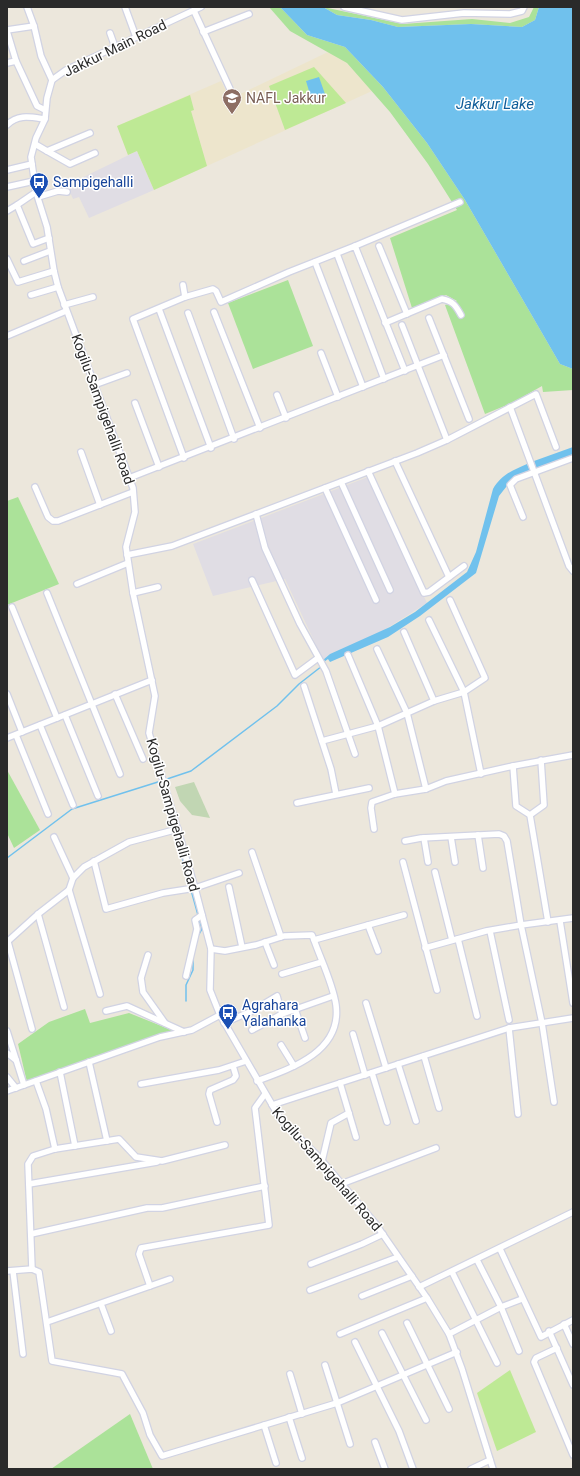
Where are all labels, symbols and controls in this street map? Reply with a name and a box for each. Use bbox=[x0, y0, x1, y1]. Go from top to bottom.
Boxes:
street label: Jakkur Main Road bbox=[61, 16, 169, 80]
school or university icon: NAFL Jakkur bbox=[221, 87, 243, 115]
place label: NAFL Jakkur bbox=[246, 90, 326, 106]
water label: Jakkur Lake bbox=[456, 95, 534, 113]
bus stop icon: Sampigehalli bbox=[28, 171, 50, 199]
place label: Sampigehalli bbox=[53, 174, 133, 190]
street label: Kogilu-Sampigehalli Road bbox=[68, 332, 138, 486]
street label: Kogilu-Sampigehalli Road bbox=[143, 737, 203, 893]
place label: Agrahara Yalahanka bbox=[242, 997, 306, 1029]
bus stop icon: Agrahara Yalahanka bbox=[217, 1002, 239, 1030]
street label: Kogilu-Sampigehalli Road bbox=[269, 1104, 385, 1234]

